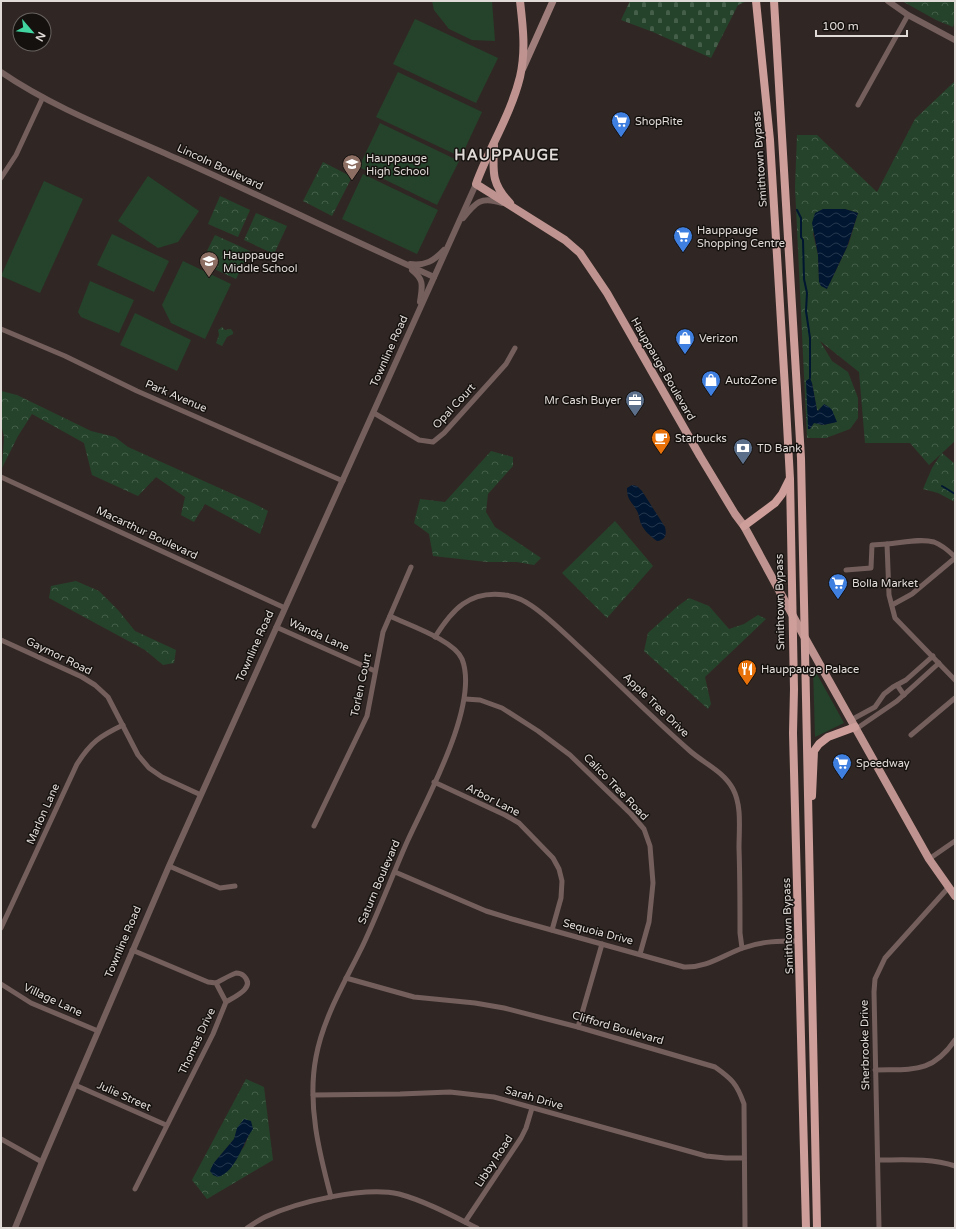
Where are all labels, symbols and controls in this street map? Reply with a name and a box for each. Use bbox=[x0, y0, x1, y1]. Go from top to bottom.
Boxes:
north arrow bbox=[12, 12, 52, 52]
scale bar bbox=[816, 12, 907, 38]
text: 100 m bbox=[822, 19, 859, 33]
text: N bbox=[33, 30, 48, 43]
supermarket icon: ShopRite bbox=[610, 110, 632, 138]
street label: Smithtown Bypass bbox=[750, 110, 770, 208]
place label: ShopRite bbox=[635, 115, 683, 128]
street label: Lincoln Boulevard bbox=[175, 141, 265, 193]
district label: HAUPPAUGE bbox=[454, 146, 560, 164]
place label: Hauppauge High School bbox=[366, 152, 429, 178]
school or university icon: Hauppauge High School bbox=[341, 153, 363, 181]
place label: Hauppauge Shopping Centre bbox=[697, 224, 785, 250]
supermarket icon: Hauppauge Shopping Centre bbox=[672, 225, 694, 253]
place label: Hauppauge Middle School bbox=[223, 249, 297, 275]
school or university icon: Hauppauge Middle School bbox=[198, 250, 220, 278]
street label: Townline Road bbox=[367, 313, 411, 389]
street label: Hauppauge Boulevard bbox=[628, 315, 698, 423]
shop icon: Verizon bbox=[674, 327, 696, 355]
place label: Verizon bbox=[699, 332, 738, 345]
shop icon: AutoZone bbox=[700, 369, 722, 397]
place label: AutoZone bbox=[725, 374, 777, 387]
street label: Park Avenue bbox=[143, 377, 209, 415]
street label: Opal Court bbox=[430, 381, 478, 431]
office icon: Mr Cash Buyer bbox=[624, 389, 646, 417]
place label: Mr Cash Buyer bbox=[544, 394, 622, 407]
cafe icon: Starbucks bbox=[650, 427, 672, 455]
place label: Starbucks bbox=[675, 432, 727, 445]
bank icon: TD Bank bbox=[732, 437, 754, 465]
place label: TD Bank bbox=[757, 442, 801, 455]
street label: Macarthur Boulevard bbox=[94, 504, 200, 562]
street label: Smithtown Bypass bbox=[773, 554, 787, 650]
supermarket icon: Bolla Market bbox=[827, 572, 849, 600]
place label: Bolla Market bbox=[852, 577, 918, 590]
street label: Townline Road bbox=[233, 608, 277, 684]
street label: Wanda Lane bbox=[287, 616, 351, 654]
street label: Gaymor Road bbox=[24, 634, 94, 678]
street label: Torlen Court bbox=[348, 652, 374, 718]
restaurant icon: Hauppauge Palace bbox=[736, 658, 758, 686]
place label: Hauppauge Palace bbox=[761, 663, 859, 676]
street label: Apple Tree Drive bbox=[620, 670, 692, 740]
street label: Calico Tree Road bbox=[581, 751, 651, 823]
supermarket icon: Speedway bbox=[831, 752, 853, 780]
place label: Speedway bbox=[856, 757, 910, 770]
street label: Marlon Lane bbox=[24, 781, 62, 847]
street label: Arbor Lane bbox=[464, 781, 522, 819]
street label: Saturn Boulevard bbox=[355, 838, 403, 926]
street label: Smithtown Bypass bbox=[780, 878, 796, 974]
street label: Townline Road bbox=[102, 904, 144, 980]
street label: Sequoia Drive bbox=[561, 916, 635, 948]
street label: Village Lane bbox=[22, 981, 84, 1019]
street label: Sherbrooke Drive bbox=[858, 1000, 872, 1090]
street label: Thomas Drive bbox=[176, 1006, 218, 1076]
street label: Clifford Boulevard bbox=[571, 1009, 665, 1047]
street label: Julie Street bbox=[95, 1078, 153, 1114]
street label: Sarah Drive bbox=[503, 1083, 565, 1113]
street label: Libby Road bbox=[472, 1133, 516, 1189]

